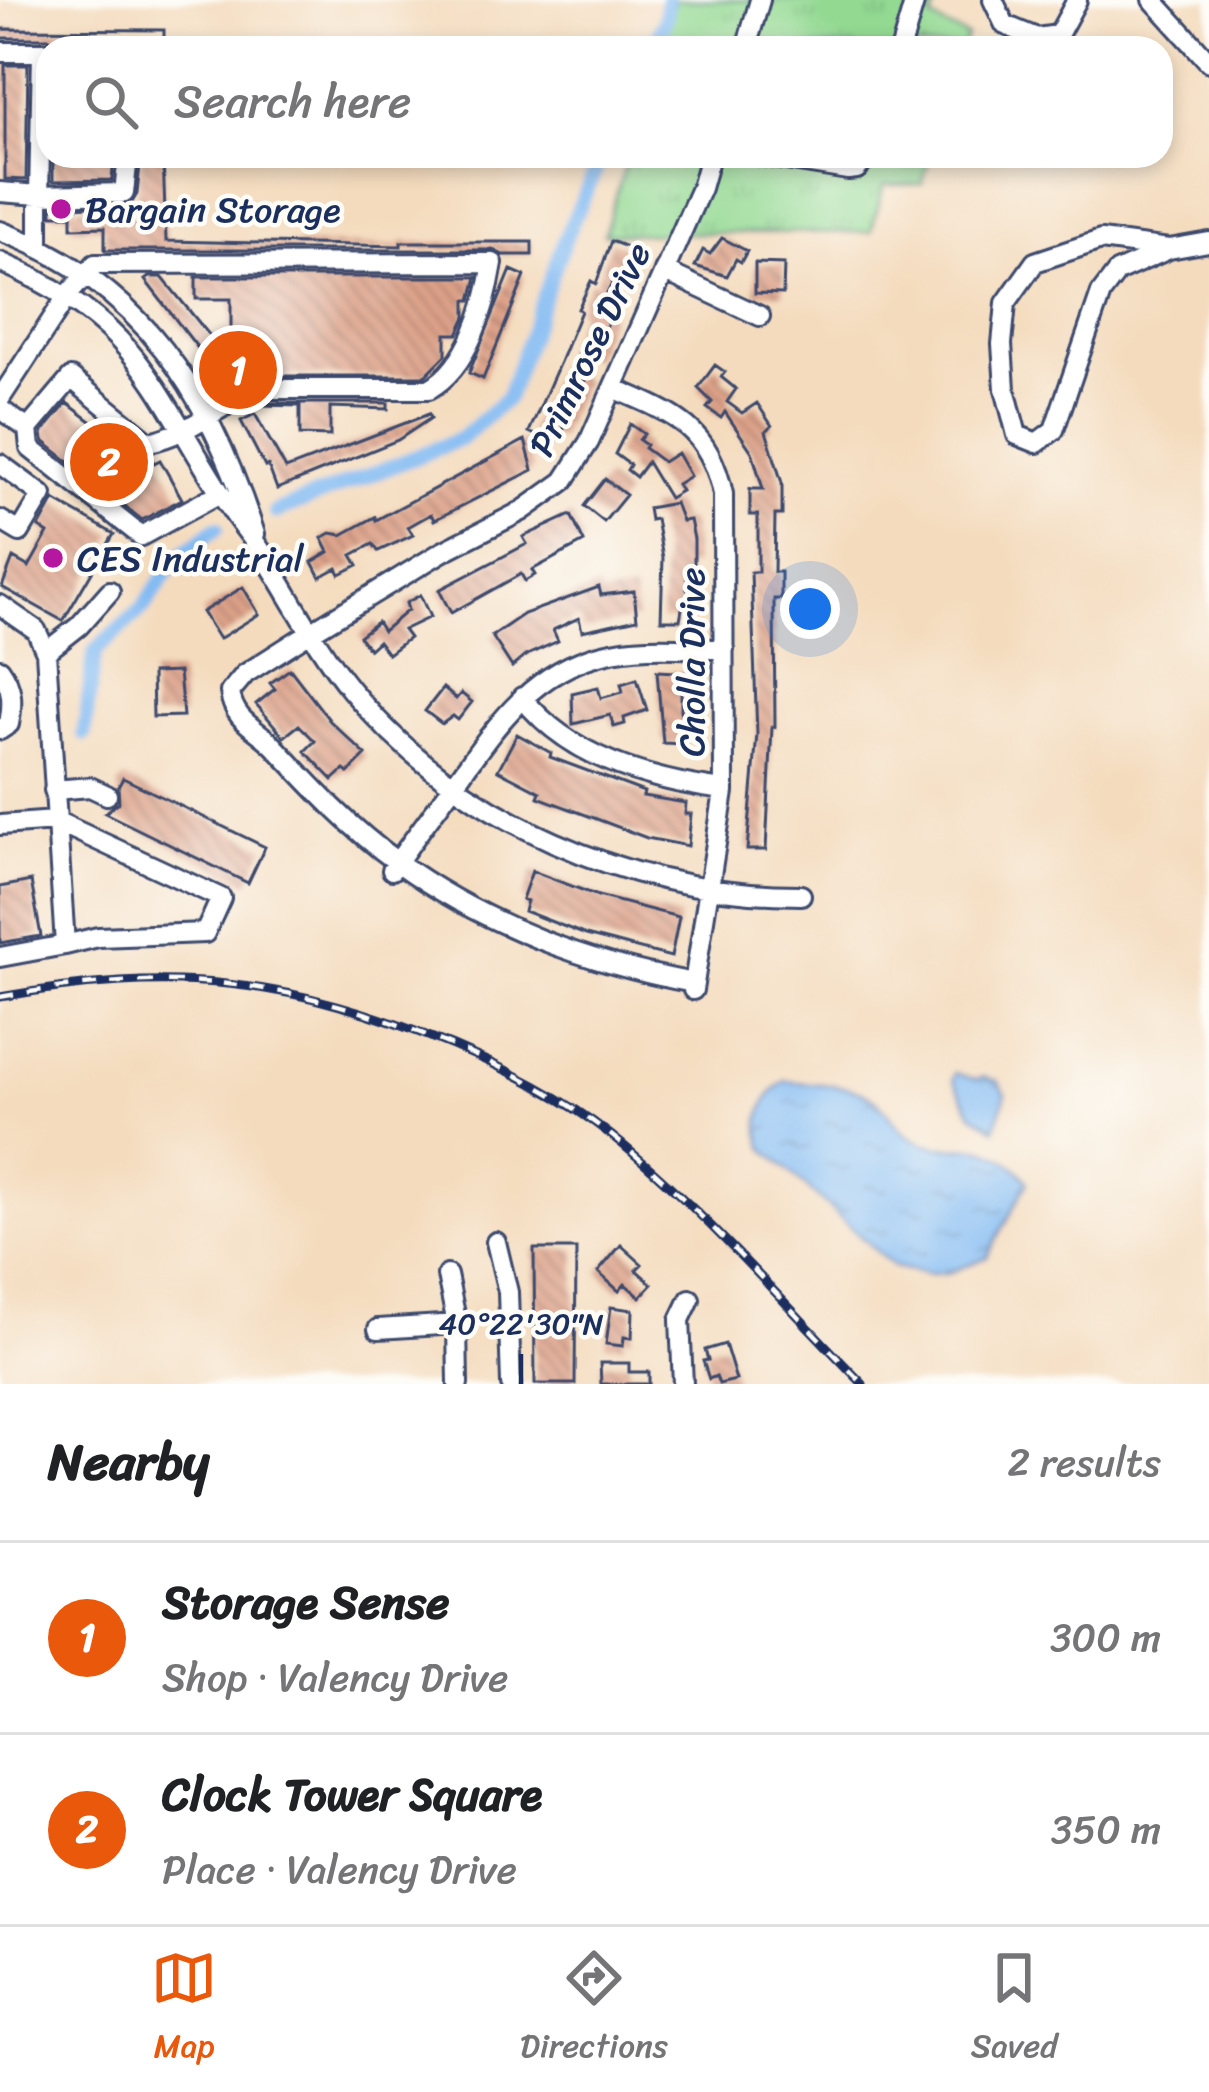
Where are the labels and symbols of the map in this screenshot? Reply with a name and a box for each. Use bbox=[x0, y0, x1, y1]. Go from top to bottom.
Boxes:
place label: Bargain Storage bbox=[85, 178, 341, 242]
marker: Bargain Storage bbox=[48, 196, 74, 222]
street label: Primrose Drive bbox=[510, 231, 670, 468]
pin: 1 bbox=[199, 325, 277, 415]
pin: 2 bbox=[70, 417, 148, 507]
place label: CES Industrial bbox=[77, 527, 304, 591]
marker: CES Industrial bbox=[40, 545, 66, 571]
street label: Cholla Drive bbox=[660, 567, 724, 757]
your location bbox=[780, 579, 840, 639]
text: 40°22'30"N bbox=[439, 1297, 604, 1351]

